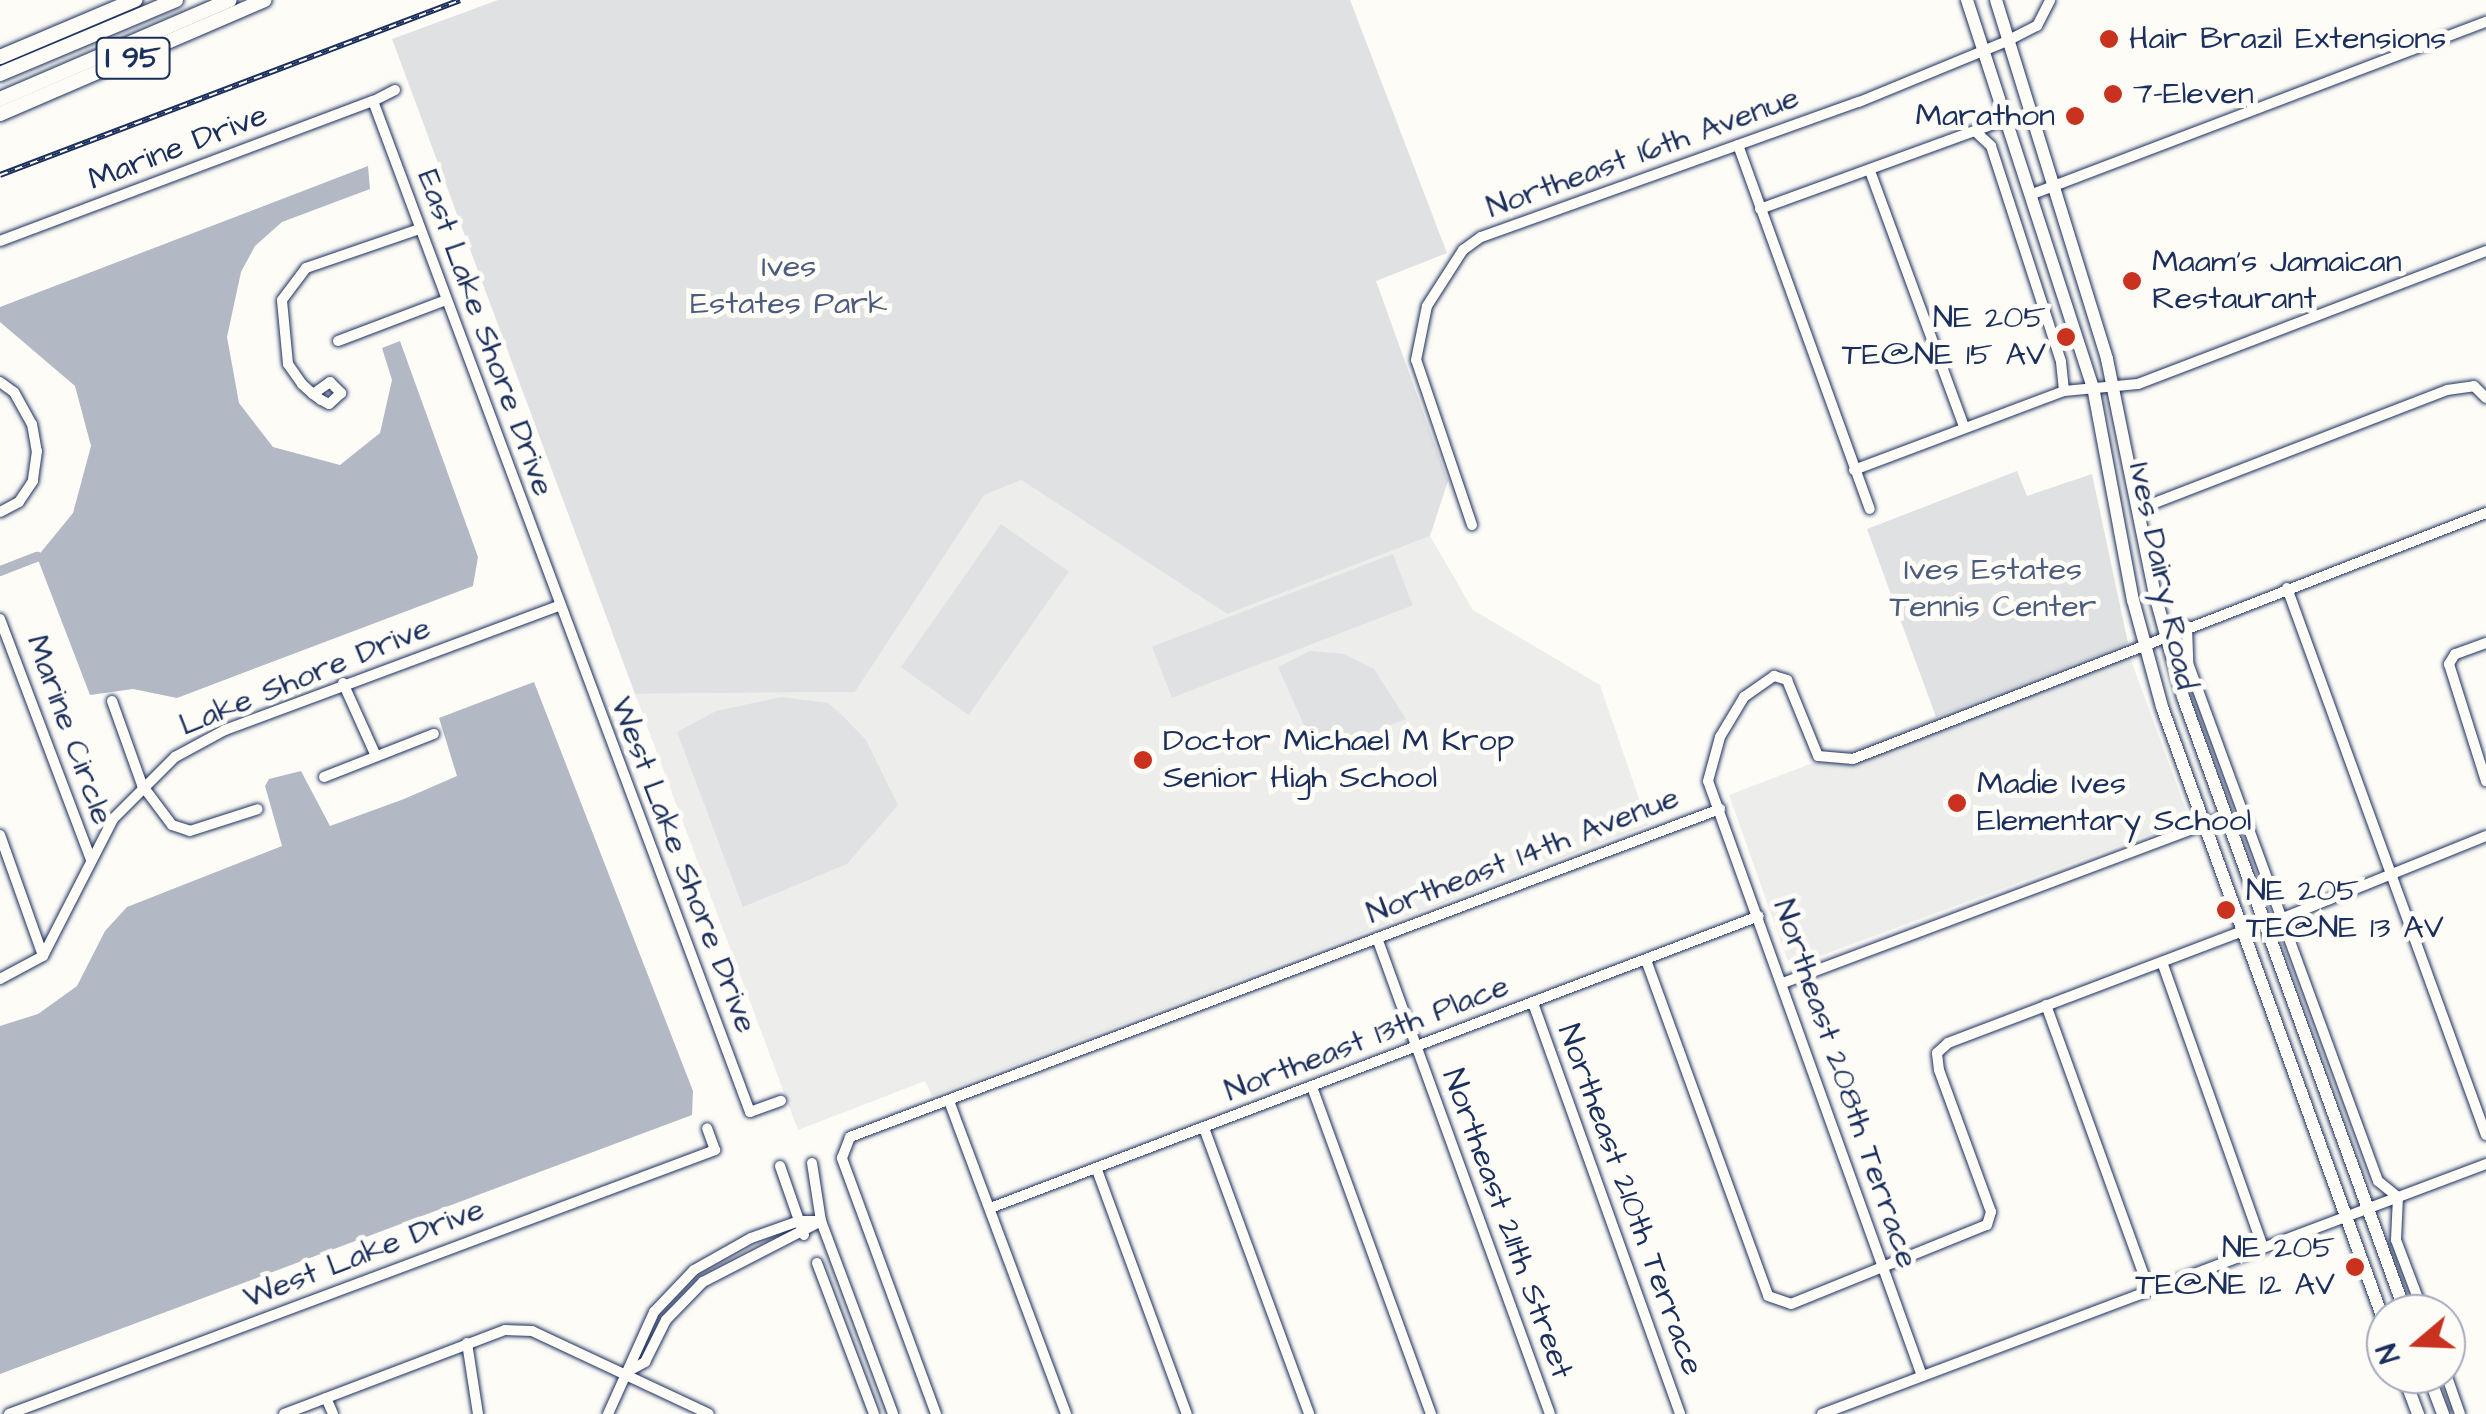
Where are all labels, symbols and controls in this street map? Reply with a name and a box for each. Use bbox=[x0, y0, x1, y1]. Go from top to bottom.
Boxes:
place label: Hair Brazil Extensions bbox=[2129, 20, 2446, 58]
marker: Hair Brazil Extensions bbox=[2098, 28, 2120, 50]
road number: I 95 bbox=[96, 33, 170, 83]
place label: 7-Eleven bbox=[2133, 75, 2254, 113]
street label: Northeast 16th Avenue bbox=[1482, 79, 1804, 227]
marker: 7-Eleven bbox=[2102, 83, 2124, 105]
street label: Marine Drive bbox=[83, 96, 273, 200]
place label: Marathon bbox=[1916, 97, 2055, 135]
marker: Marathon bbox=[2064, 105, 2086, 127]
street label: East Lake Shore Drive bbox=[408, 165, 562, 501]
place label: Maam's Jamaican Restaurant bbox=[2152, 244, 2402, 319]
park label: Ives Estates Park bbox=[690, 249, 888, 324]
marker: Maam's Jamaican Restaurant bbox=[2121, 270, 2143, 292]
place label: NE 205 TE@NE 15 AV bbox=[1842, 300, 2046, 375]
marker: NE 205 TE@NE 15 AV bbox=[2055, 326, 2077, 348]
street label: Ives Dairy Road bbox=[2119, 459, 2205, 693]
park label: Ives Estates Tennis Center bbox=[1890, 552, 2096, 627]
street label: Lake Shore Drive bbox=[174, 609, 436, 745]
street label: Marine Circle bbox=[17, 630, 121, 830]
street label: West Lake Shore Drive bbox=[601, 692, 765, 1038]
place label: Doctor Michael M Krop Senior High School bbox=[1163, 723, 1514, 798]
marker: Doctor Michael M Krop Senior High School bbox=[1132, 749, 1154, 771]
place label: Madie Ives Elementary School bbox=[1977, 766, 2251, 841]
street label: Northeast 14th Avenue bbox=[1361, 779, 1685, 933]
marker: Madie Ives Elementary School bbox=[1946, 792, 1968, 814]
place label: NE 205 TE@NE 13 AV bbox=[2246, 873, 2444, 948]
street label: Northeast 208th Terrace bbox=[1764, 895, 1926, 1273]
marker: NE 205 TE@NE 13 AV bbox=[2215, 899, 2237, 921]
street label: Northeast 13th Place bbox=[1220, 967, 1514, 1111]
street label: Northeast 210th Terrace bbox=[1549, 1019, 1711, 1381]
street label: Northeast 211th Street bbox=[1433, 1064, 1581, 1384]
street label: West Lake Drive bbox=[238, 1190, 490, 1318]
place label: NE 205 TE@NE 12 AV bbox=[2135, 1230, 2335, 1305]
marker: NE 205 TE@NE 12 AV bbox=[2344, 1256, 2366, 1278]
north arrow bbox=[2366, 1294, 2466, 1394]
text: N bbox=[2368, 1339, 2410, 1368]

